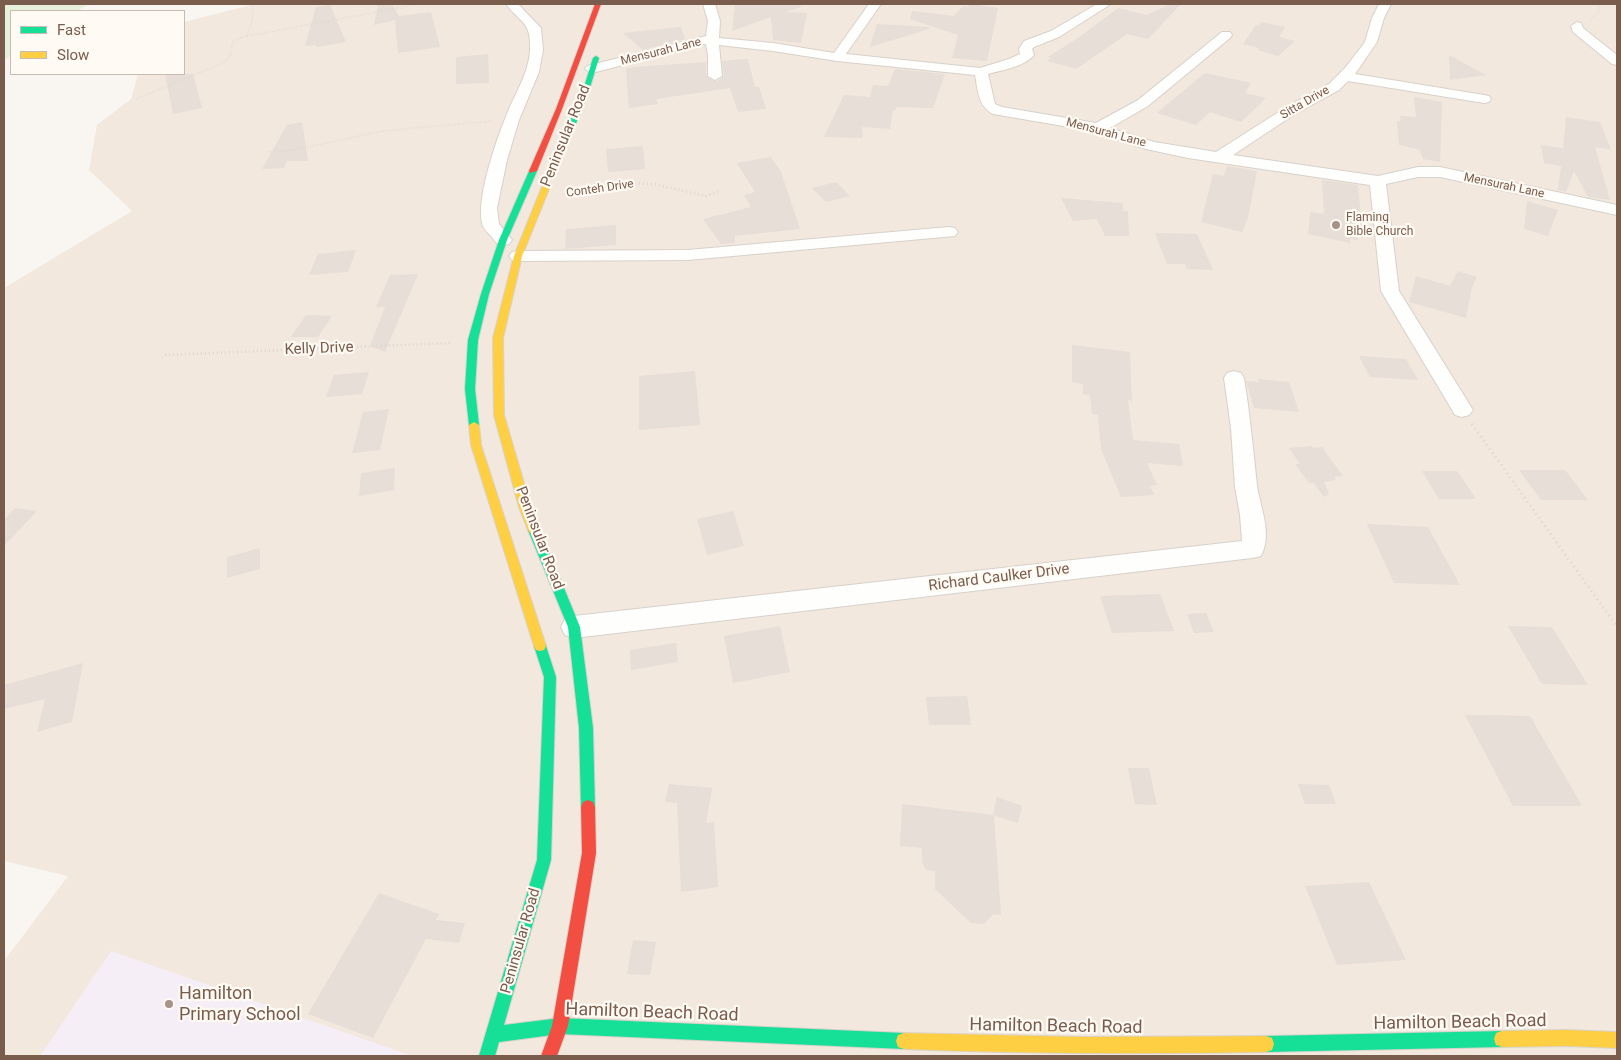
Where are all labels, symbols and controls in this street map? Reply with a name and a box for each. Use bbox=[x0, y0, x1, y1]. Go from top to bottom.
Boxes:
legend bbox=[10, 10, 185, 75]
text: Fast bbox=[57, 21, 86, 39]
street label: Mensurah Lane bbox=[619, 35, 703, 69]
text: Slow bbox=[57, 46, 89, 64]
street label: Peninsular Road bbox=[537, 82, 595, 190]
street label: Sitta Drive bbox=[1278, 83, 1332, 123]
street label: Mensurah Lane bbox=[1064, 115, 1148, 151]
street label: Mensurah Lane bbox=[1462, 170, 1546, 202]
street label: Conteh Drive bbox=[565, 177, 635, 201]
place label: Flaming Bible Church bbox=[1346, 211, 1413, 239]
marker: Flaming Bible Church bbox=[1330, 219, 1342, 231]
street label: Kelly Drive bbox=[284, 339, 354, 359]
street label: Peninsular Road bbox=[511, 484, 567, 592]
street label: Richard Caulker Drive bbox=[927, 560, 1071, 596]
street label: Peninsular Road bbox=[497, 886, 545, 996]
place label: Hamilton Primary School bbox=[179, 983, 301, 1026]
marker: Hamilton Primary School bbox=[163, 998, 175, 1010]
street label: Hamilton Beach Road bbox=[565, 999, 739, 1027]
street label: Hamilton Beach Road bbox=[1373, 1011, 1547, 1035]
street label: Hamilton Beach Road bbox=[969, 1015, 1143, 1039]

